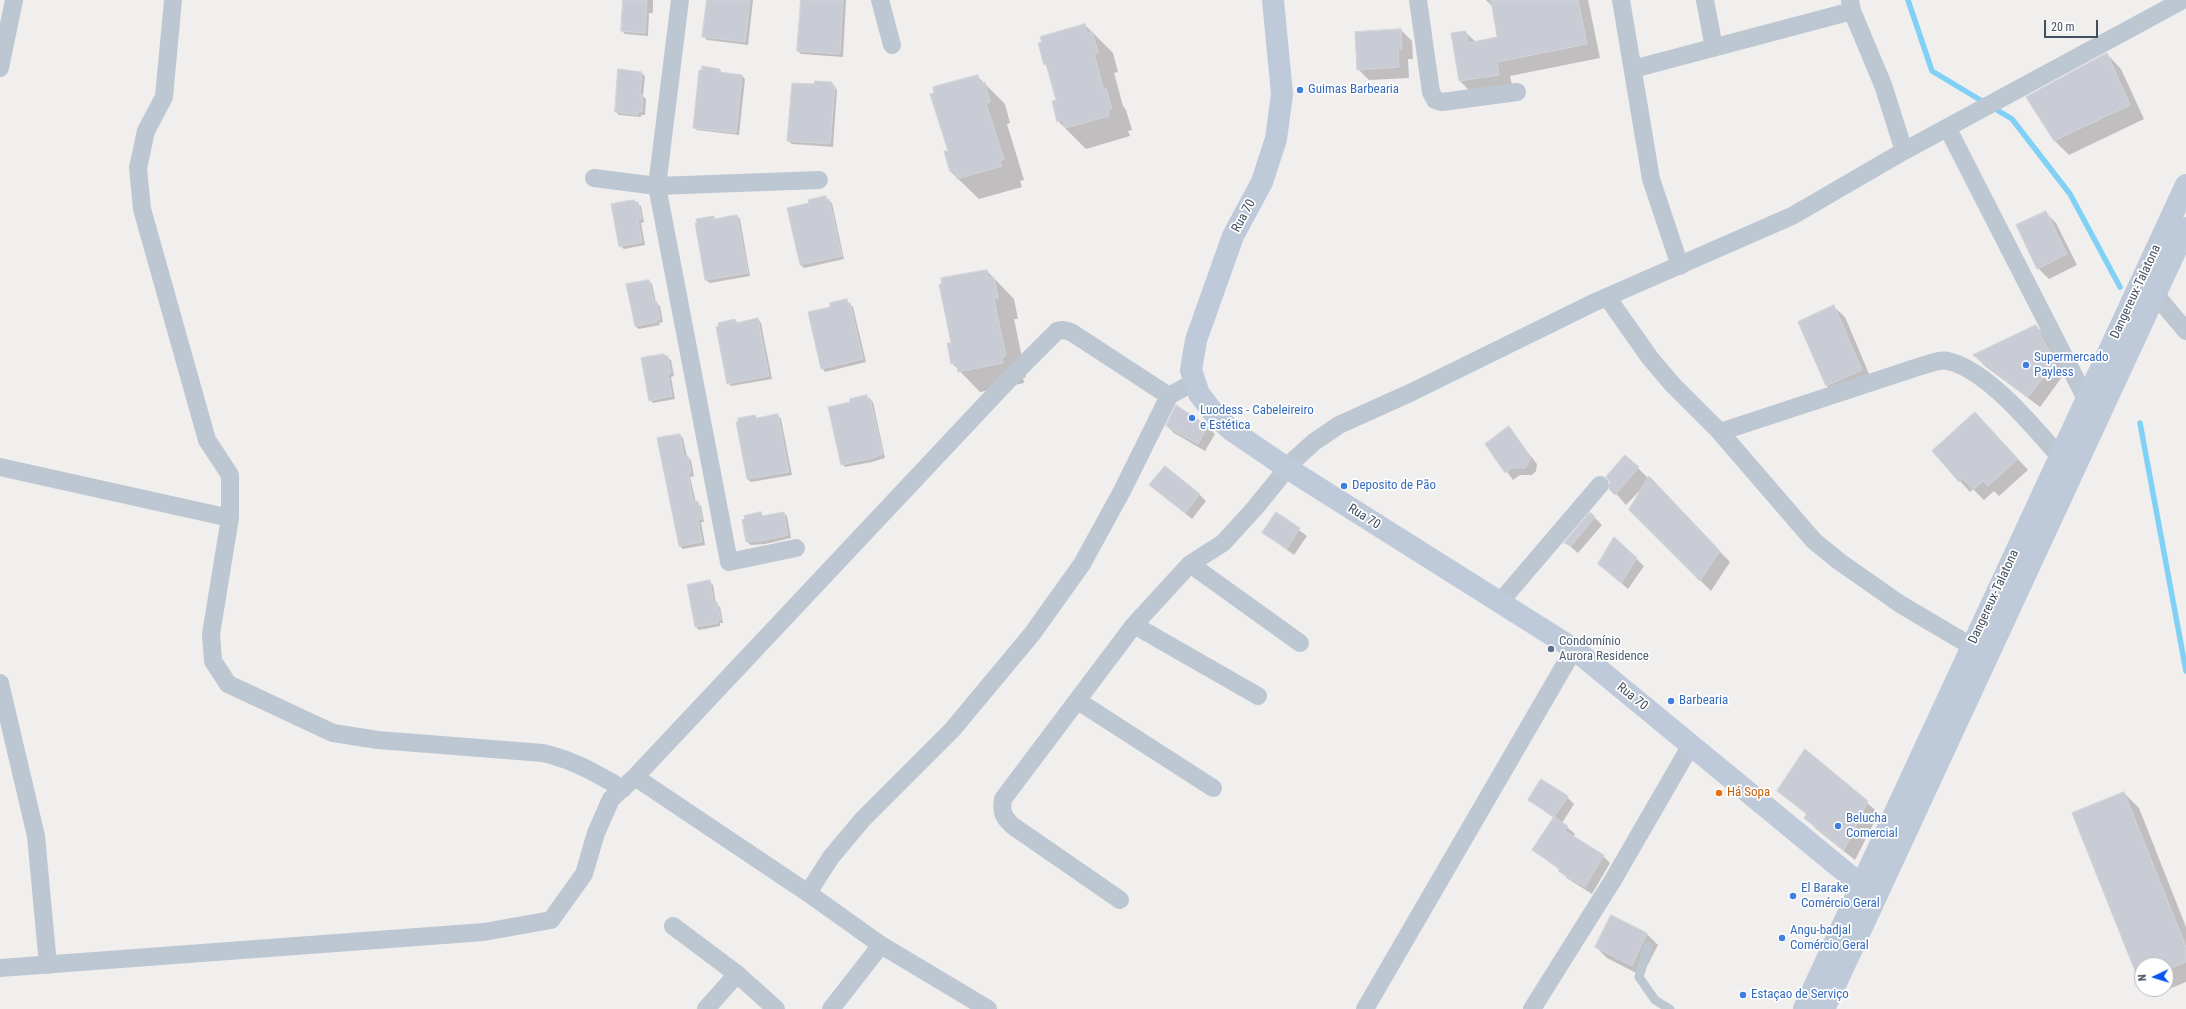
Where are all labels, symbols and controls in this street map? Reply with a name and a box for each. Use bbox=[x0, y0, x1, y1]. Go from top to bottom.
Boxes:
scale bar bbox=[2046, 12, 2100, 38]
text: 20 m bbox=[2051, 20, 2075, 34]
place label: Guimas Barbearia bbox=[1308, 82, 1399, 98]
marker: Guimas Barbearia bbox=[1295, 85, 1305, 95]
street label: Rua 70 bbox=[1229, 197, 1259, 235]
street label: Dangereux-Talatona bbox=[2107, 243, 2165, 341]
place label: Supermercado Payless bbox=[2034, 350, 2108, 381]
marker: Supermercado Payless bbox=[2021, 360, 2031, 370]
place label: Luodess - Cabeleireiro e Estética bbox=[1200, 403, 1314, 434]
marker: Luodess - Cabeleireiro e Estética bbox=[1187, 413, 1197, 423]
place label: Deposito de Pão bbox=[1352, 478, 1436, 494]
marker: Deposito de Pão bbox=[1339, 481, 1349, 491]
street label: Rua 70 bbox=[1345, 501, 1383, 533]
street label: Dangereux-Talatona bbox=[1965, 548, 2023, 646]
place label: Condomínio Aurora Residence bbox=[1559, 634, 1649, 665]
marker: Condomínio Aurora Residence bbox=[1546, 644, 1556, 654]
street label: Rua 70 bbox=[1613, 680, 1651, 714]
place label: Barbearia bbox=[1679, 693, 1728, 709]
marker: Barbearia bbox=[1666, 696, 1676, 706]
place label: Há Sopa bbox=[1727, 785, 1770, 801]
marker: Há Sopa bbox=[1714, 788, 1724, 798]
place label: Belucha Comercial bbox=[1846, 811, 1898, 842]
marker: Belucha Comercial bbox=[1833, 821, 1843, 831]
place label: El Barake Comércio Geral bbox=[1801, 881, 1880, 912]
marker: El Barake Comércio Geral bbox=[1788, 891, 1798, 901]
place label: Angu-badjal Comércio Geral bbox=[1790, 923, 1869, 954]
marker: Angu-badjal Comércio Geral bbox=[1777, 933, 1787, 943]
north arrow bbox=[2134, 957, 2174, 997]
text: N bbox=[2136, 974, 2149, 982]
place label: Estaçao de Serviço bbox=[1751, 987, 1849, 1003]
marker: Estaçao de Serviço bbox=[1738, 990, 1748, 1000]

